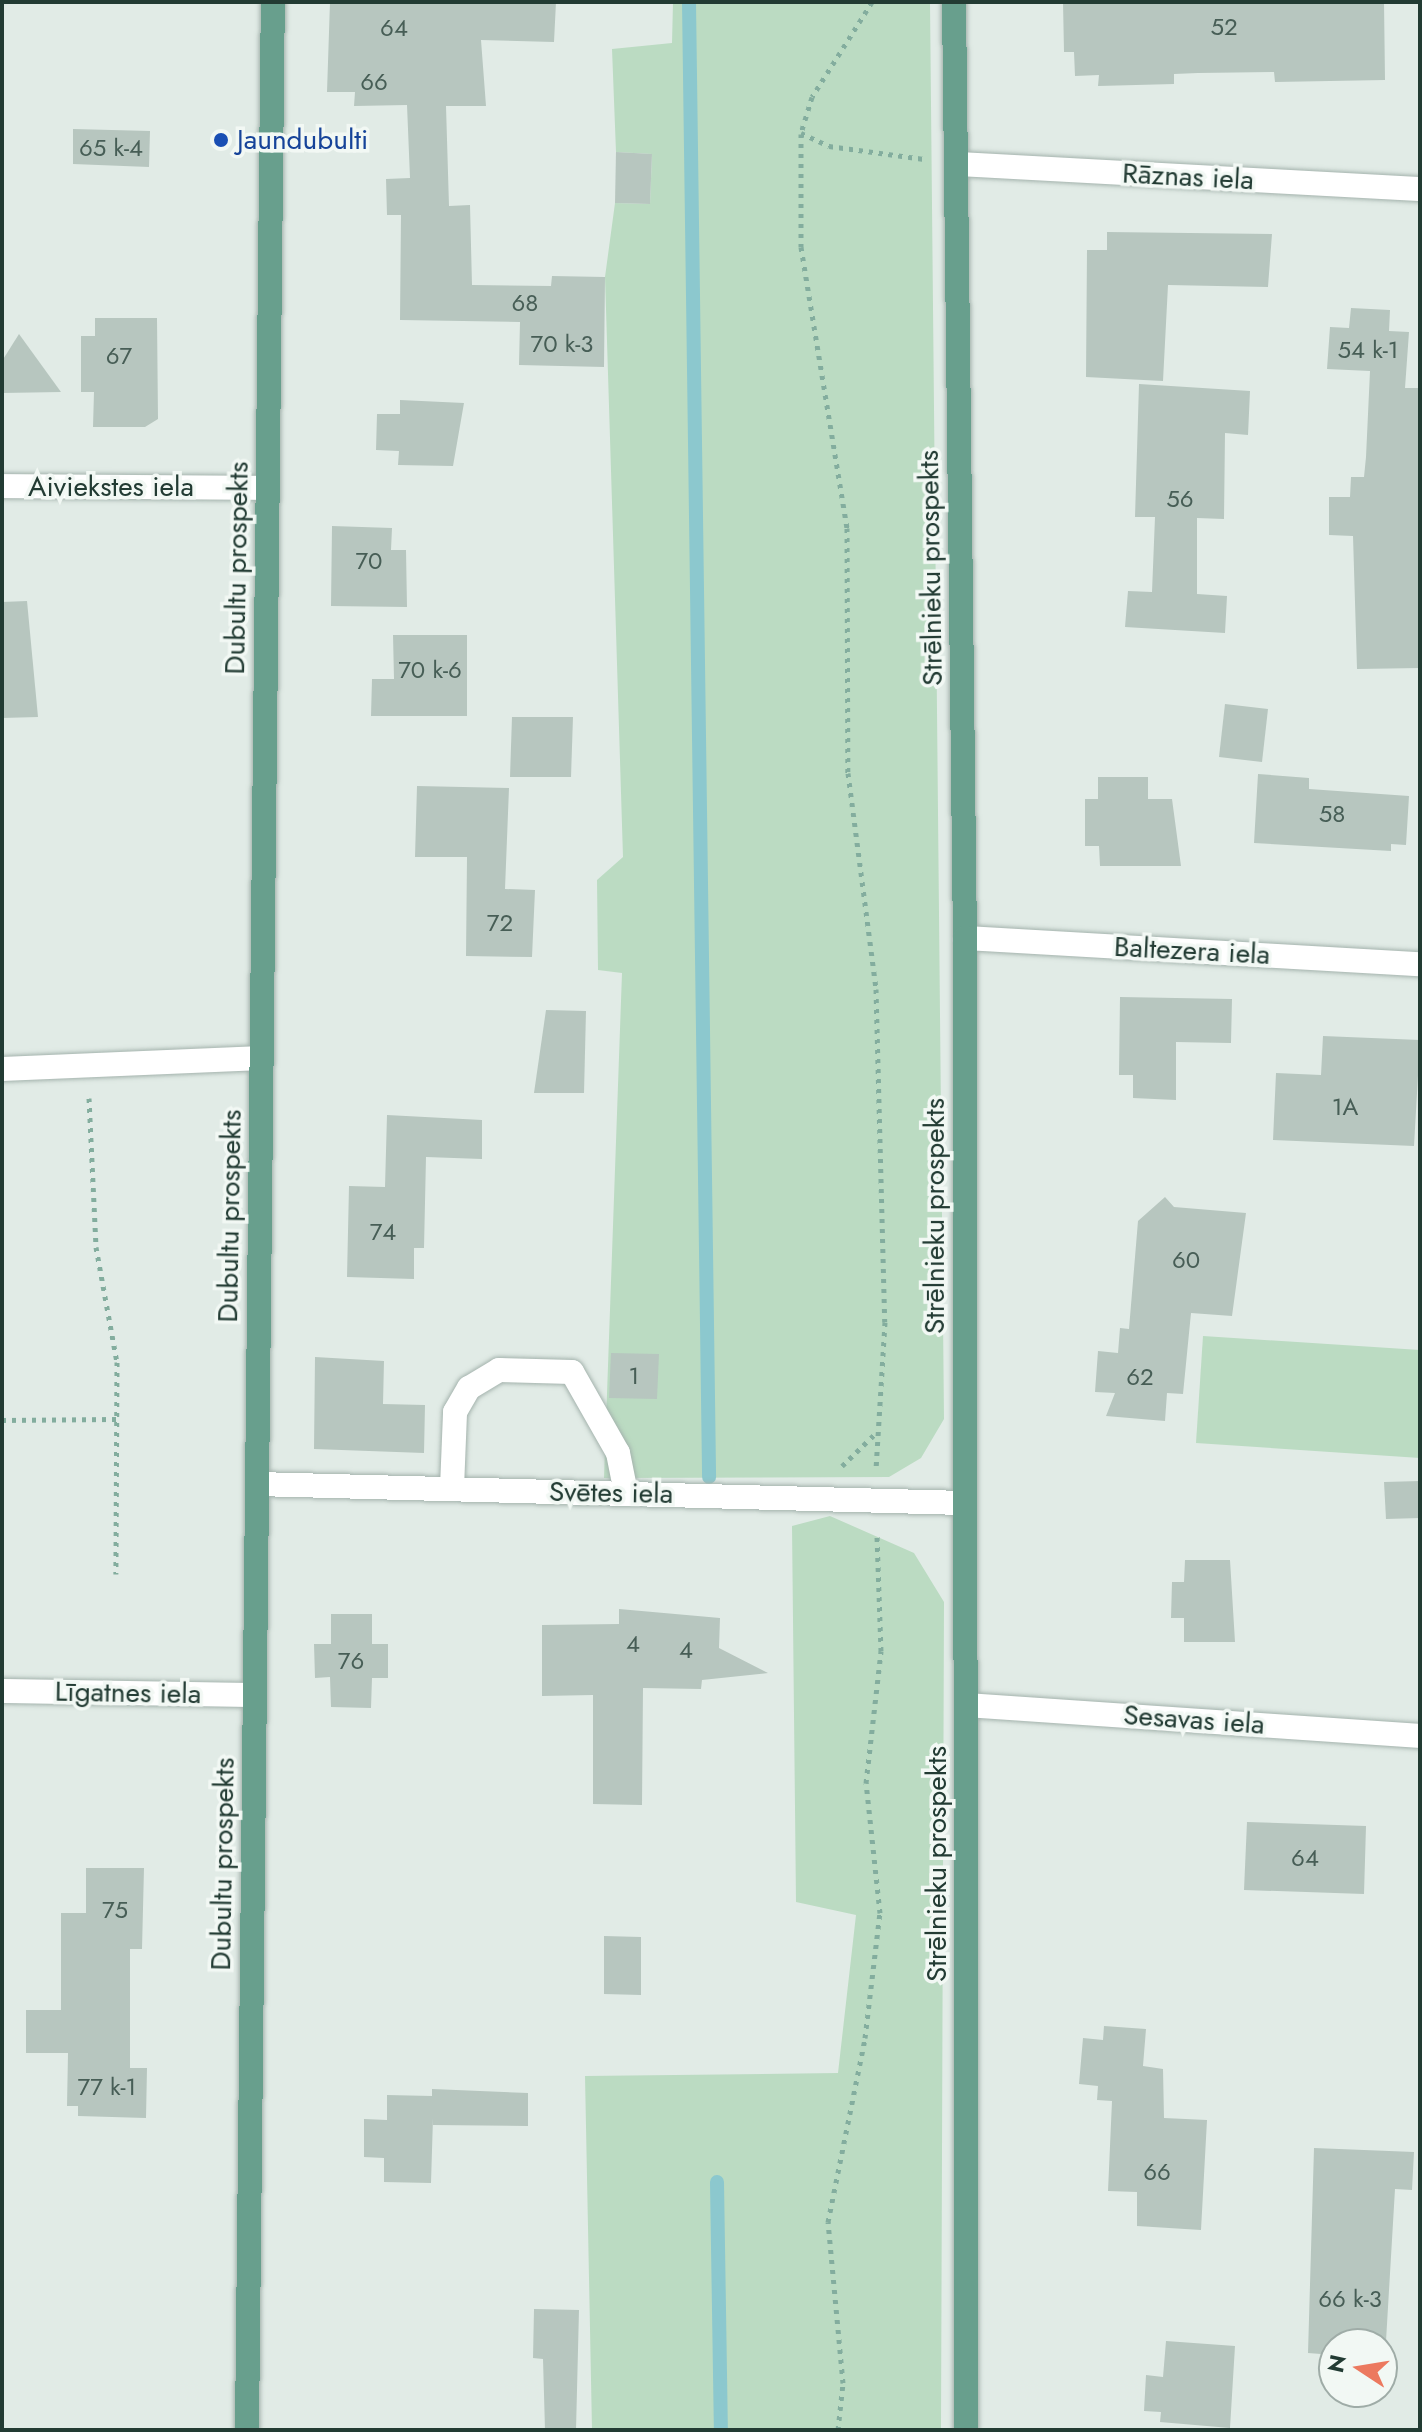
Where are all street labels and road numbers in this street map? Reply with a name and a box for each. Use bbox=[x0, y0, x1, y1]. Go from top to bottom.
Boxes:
street label: Rāznas iela bbox=[1121, 157, 1255, 197]
street label: Strēlnieku prospekts bbox=[912, 450, 950, 686]
street label: Dubultu prospekts bbox=[218, 461, 256, 675]
street label: Aiviekstes iela bbox=[28, 470, 194, 504]
street label: Baltezera iela bbox=[1113, 930, 1271, 972]
street label: Strēlnieku prospekts bbox=[918, 1098, 952, 1334]
street label: Dubultu prospekts bbox=[211, 1109, 249, 1323]
street label: Svētes iela bbox=[549, 1475, 673, 1511]
street label: Līgatnes iela bbox=[54, 1675, 202, 1711]
street label: Sesavas iela bbox=[1122, 1698, 1266, 1742]
street label: Strēlnieku prospekts bbox=[920, 1746, 954, 1982]
street label: Dubultu prospekts bbox=[204, 1757, 242, 1971]

